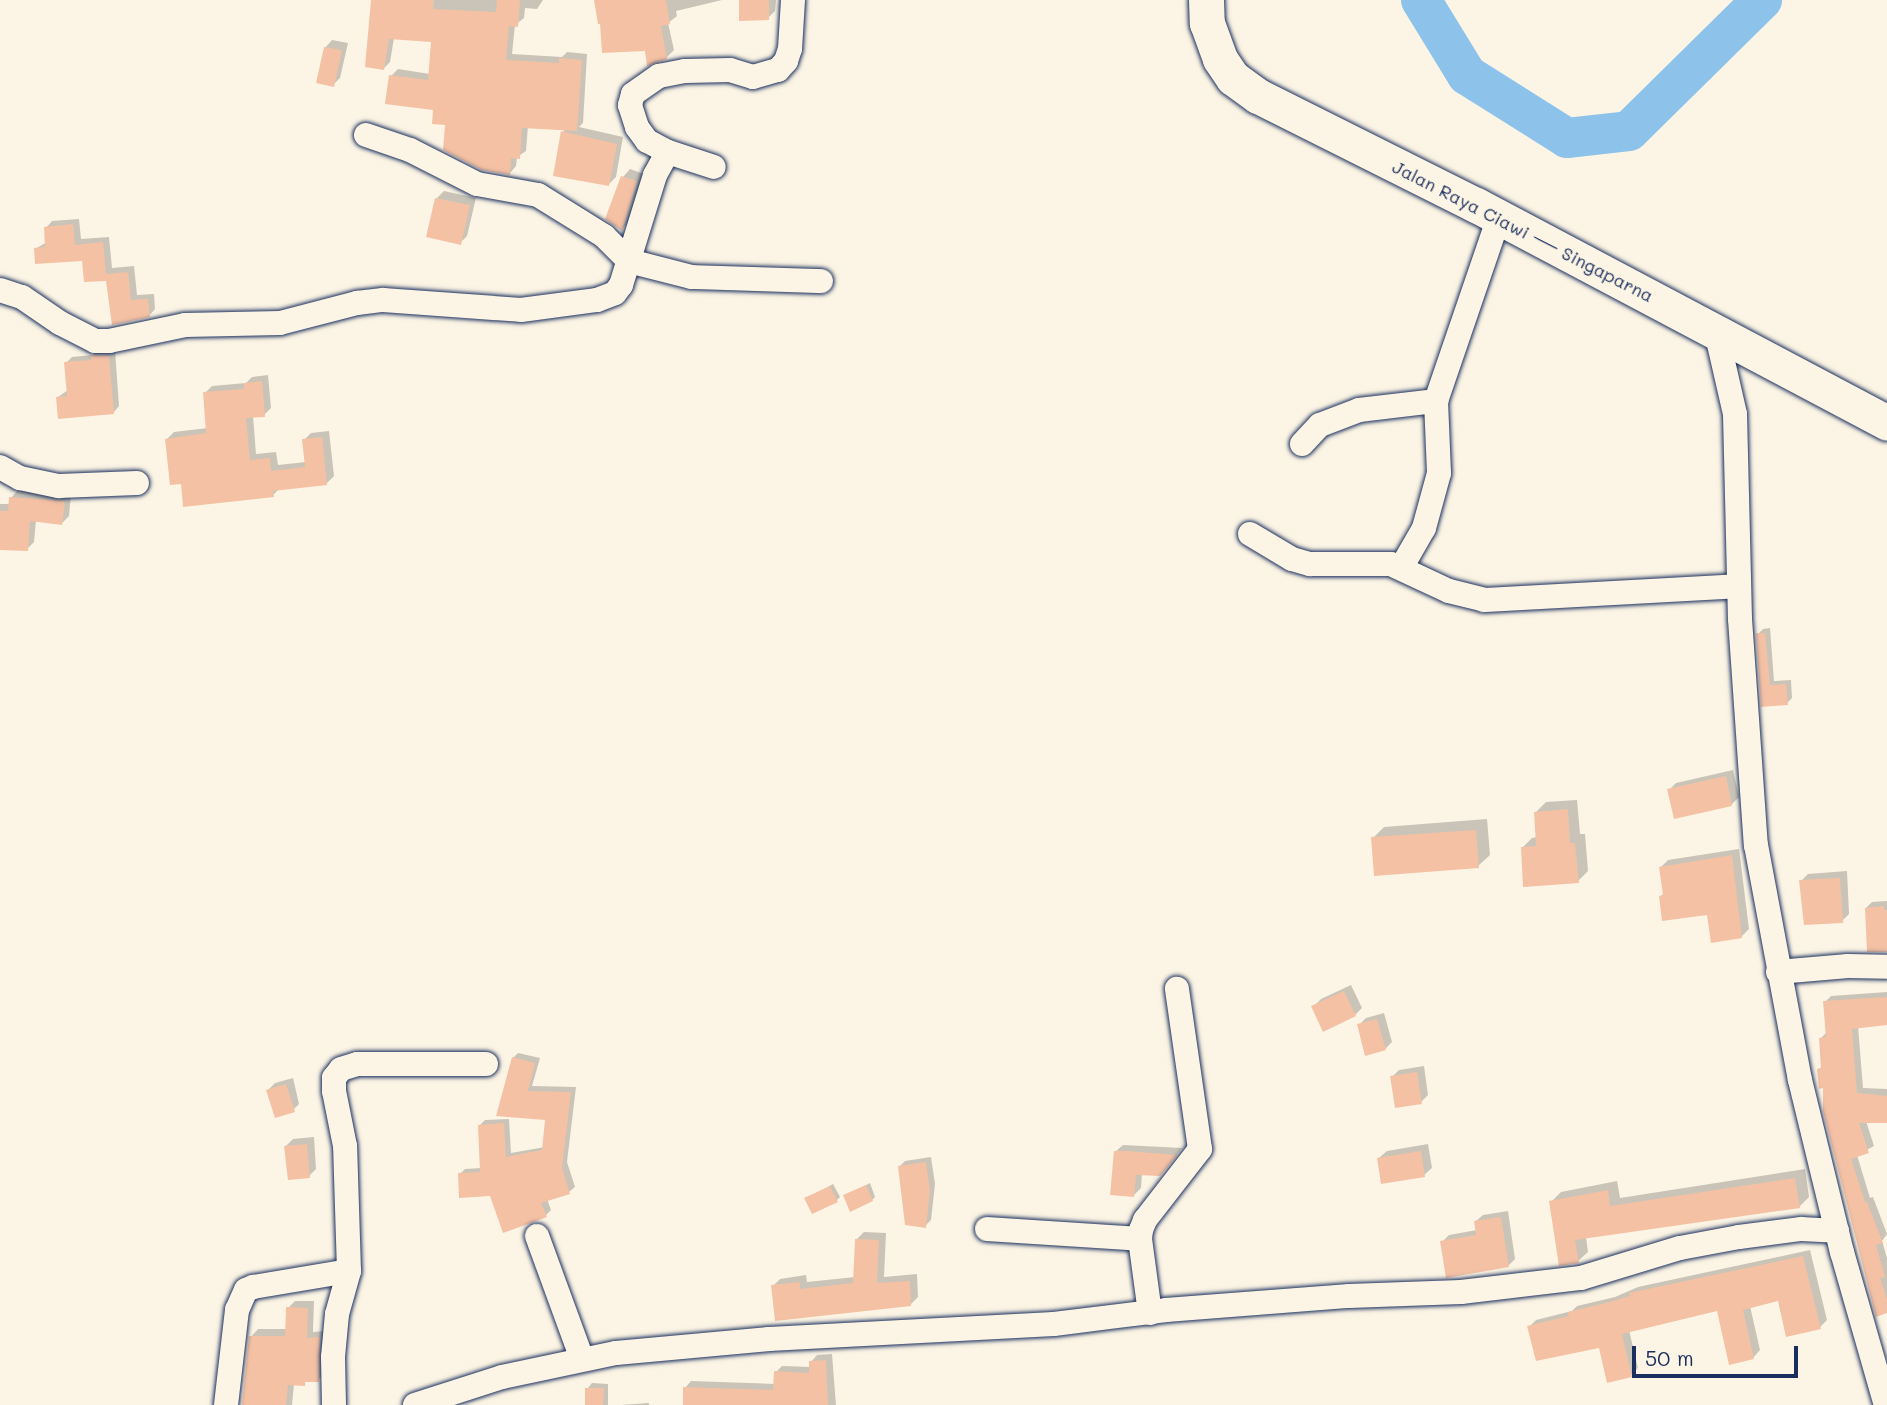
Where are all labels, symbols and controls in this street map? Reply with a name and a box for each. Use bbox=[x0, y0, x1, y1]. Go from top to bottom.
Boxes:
street label: Jalan Raya Ciawi — Singaparna bbox=[1389, 156, 1657, 306]
scale bar bbox=[1635, 1332, 1801, 1376]
text: 50 m bbox=[1645, 1344, 1694, 1371]

